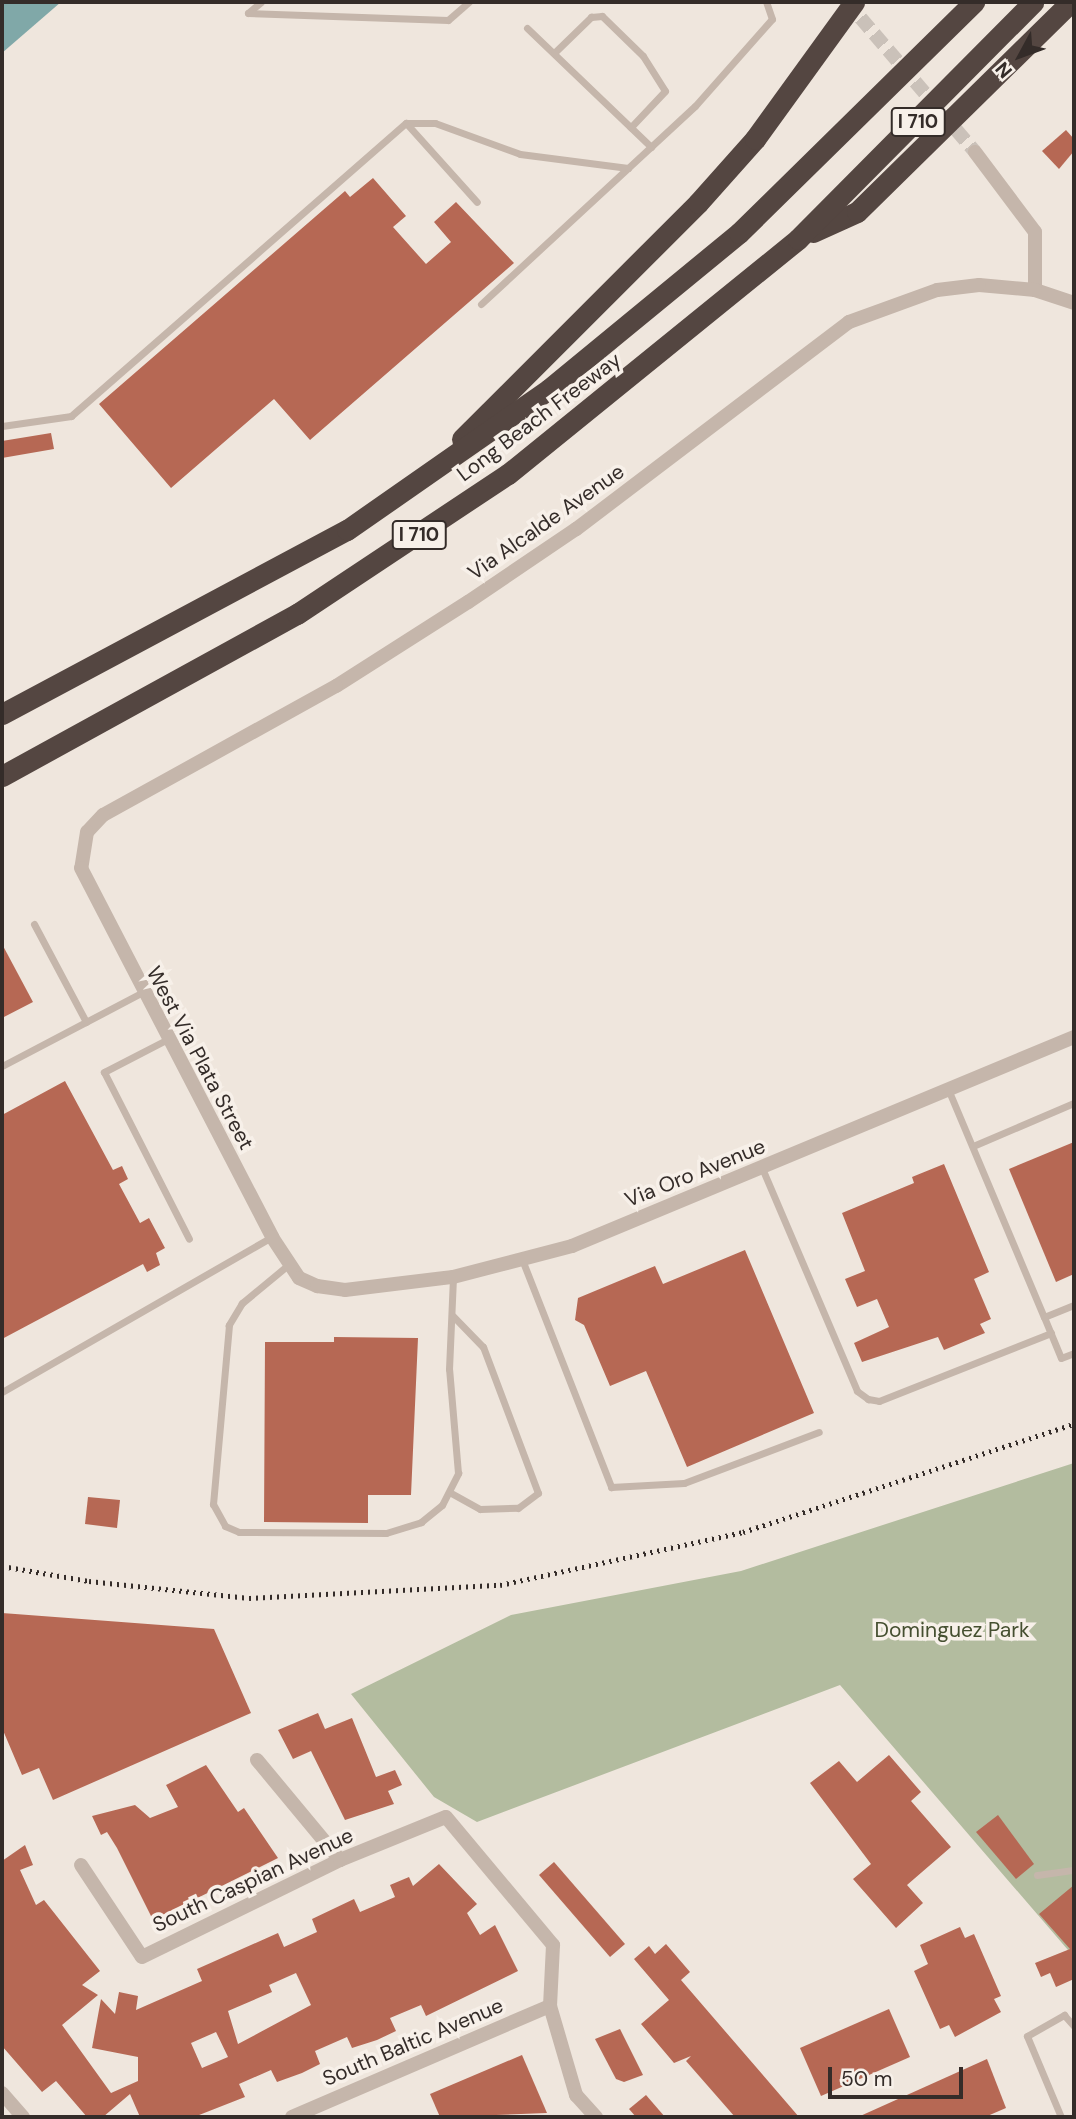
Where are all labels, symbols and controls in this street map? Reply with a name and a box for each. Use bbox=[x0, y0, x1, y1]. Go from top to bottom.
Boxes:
north arrow bbox=[985, 21, 1055, 91]
text: N bbox=[990, 57, 1018, 84]
road number: I 710 bbox=[890, 106, 946, 138]
street label: Long Beach Freeway bbox=[452, 347, 626, 487]
street label: Via Alcalde Avenue bbox=[463, 459, 629, 585]
road number: I 710 bbox=[391, 520, 447, 550]
street label: West Via Plata Street bbox=[141, 962, 259, 1154]
street label: Via Oro Avenue bbox=[621, 1133, 769, 1213]
park label: Dominguez Park bbox=[874, 1617, 1030, 1643]
street label: South Caspian Avenue bbox=[149, 1822, 357, 1938]
street label: South Baltic Avenue bbox=[319, 1993, 507, 2091]
scale bar bbox=[831, 2052, 966, 2096]
text: 50 m bbox=[841, 2065, 892, 2093]

